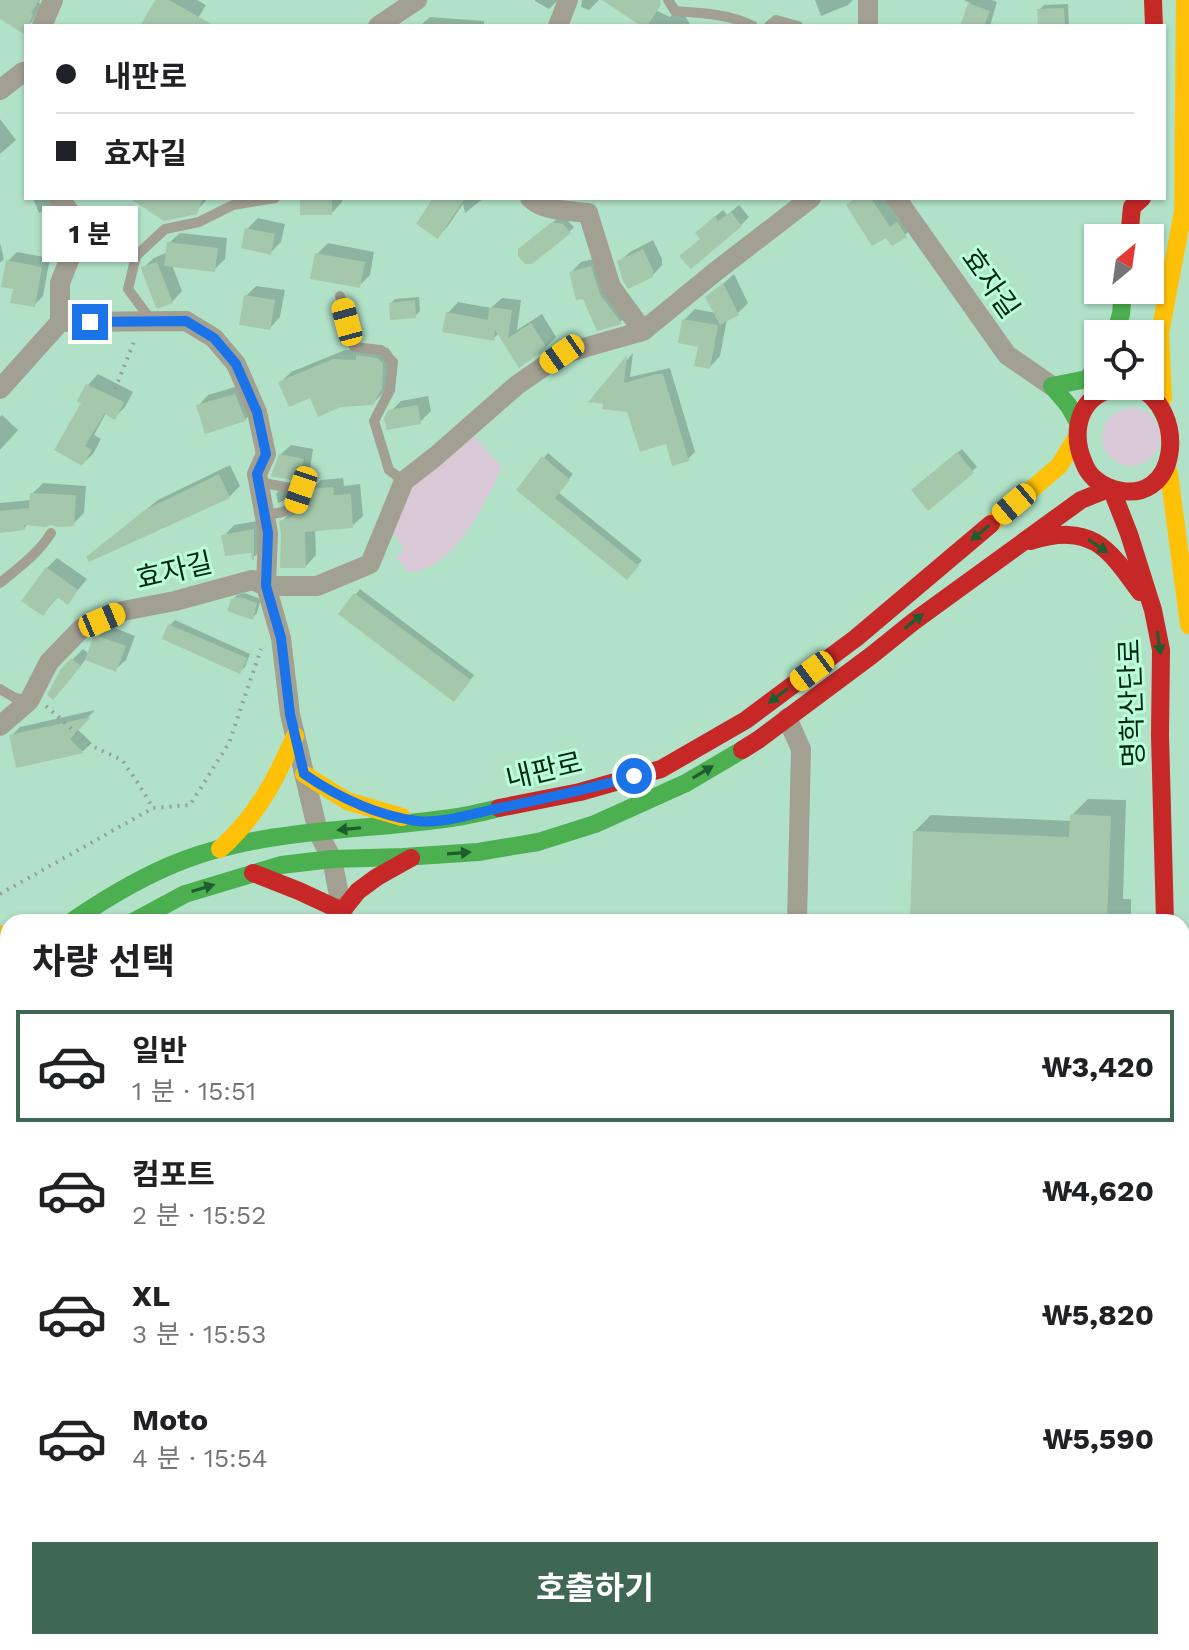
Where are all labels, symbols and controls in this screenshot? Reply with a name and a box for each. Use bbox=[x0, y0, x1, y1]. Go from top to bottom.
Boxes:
text: 내판로 bbox=[104, 59, 187, 94]
text: 효자길 bbox=[104, 136, 187, 171]
callout: 1 분 bbox=[42, 206, 138, 262]
text: 1 분 bbox=[69, 219, 111, 249]
north arrow bbox=[1084, 224, 1164, 304]
map controls bbox=[1084, 224, 1164, 400]
street label: 효자길 bbox=[955, 242, 1026, 324]
car bbox=[329, 296, 365, 348]
route end bbox=[72, 304, 108, 340]
button: locate bbox=[1084, 320, 1164, 400]
car bbox=[535, 330, 589, 378]
car bbox=[282, 463, 320, 517]
car bbox=[988, 479, 1040, 529]
one-way arrow bbox=[971, 524, 991, 541]
one-way arrow bbox=[1087, 537, 1109, 553]
street label: 효자길 bbox=[133, 546, 215, 595]
car bbox=[75, 600, 129, 640]
one-way arrow bbox=[904, 614, 924, 630]
one-way arrow bbox=[1153, 630, 1166, 655]
street label: 명학산단로 bbox=[1113, 638, 1150, 768]
car bbox=[786, 647, 838, 695]
one-way arrow bbox=[768, 688, 788, 704]
street label: 내판로 bbox=[503, 746, 585, 795]
route start bbox=[616, 758, 652, 794]
one-way arrow bbox=[692, 766, 714, 780]
one-way arrow bbox=[337, 823, 362, 836]
one-way arrow bbox=[447, 846, 472, 859]
one-way arrow bbox=[191, 881, 215, 894]
text: 차량 선택 bbox=[32, 941, 175, 983]
icon: car bbox=[36, 1030, 108, 1102]
text: 일반 bbox=[132, 1033, 187, 1068]
text: ₩3,420 bbox=[1041, 1049, 1154, 1084]
text: 1 분 · 15:51 bbox=[132, 1076, 256, 1106]
icon: car bbox=[36, 1154, 108, 1226]
text: 컴포트 bbox=[132, 1157, 215, 1192]
text: ₩4,620 bbox=[1042, 1173, 1154, 1208]
text: 2 분 · 15:52 bbox=[132, 1200, 266, 1230]
icon: car bbox=[36, 1278, 108, 1350]
text: XL bbox=[132, 1278, 170, 1313]
text: ₩5,820 bbox=[1042, 1297, 1154, 1332]
text: 3 분 · 15:53 bbox=[132, 1319, 266, 1349]
icon: car bbox=[36, 1402, 108, 1474]
text: Moto bbox=[132, 1402, 208, 1437]
text: ₩5,590 bbox=[1043, 1421, 1154, 1456]
text: 4 분 · 15:54 bbox=[132, 1443, 268, 1473]
button: 호출하기 bbox=[32, 1542, 1158, 1634]

